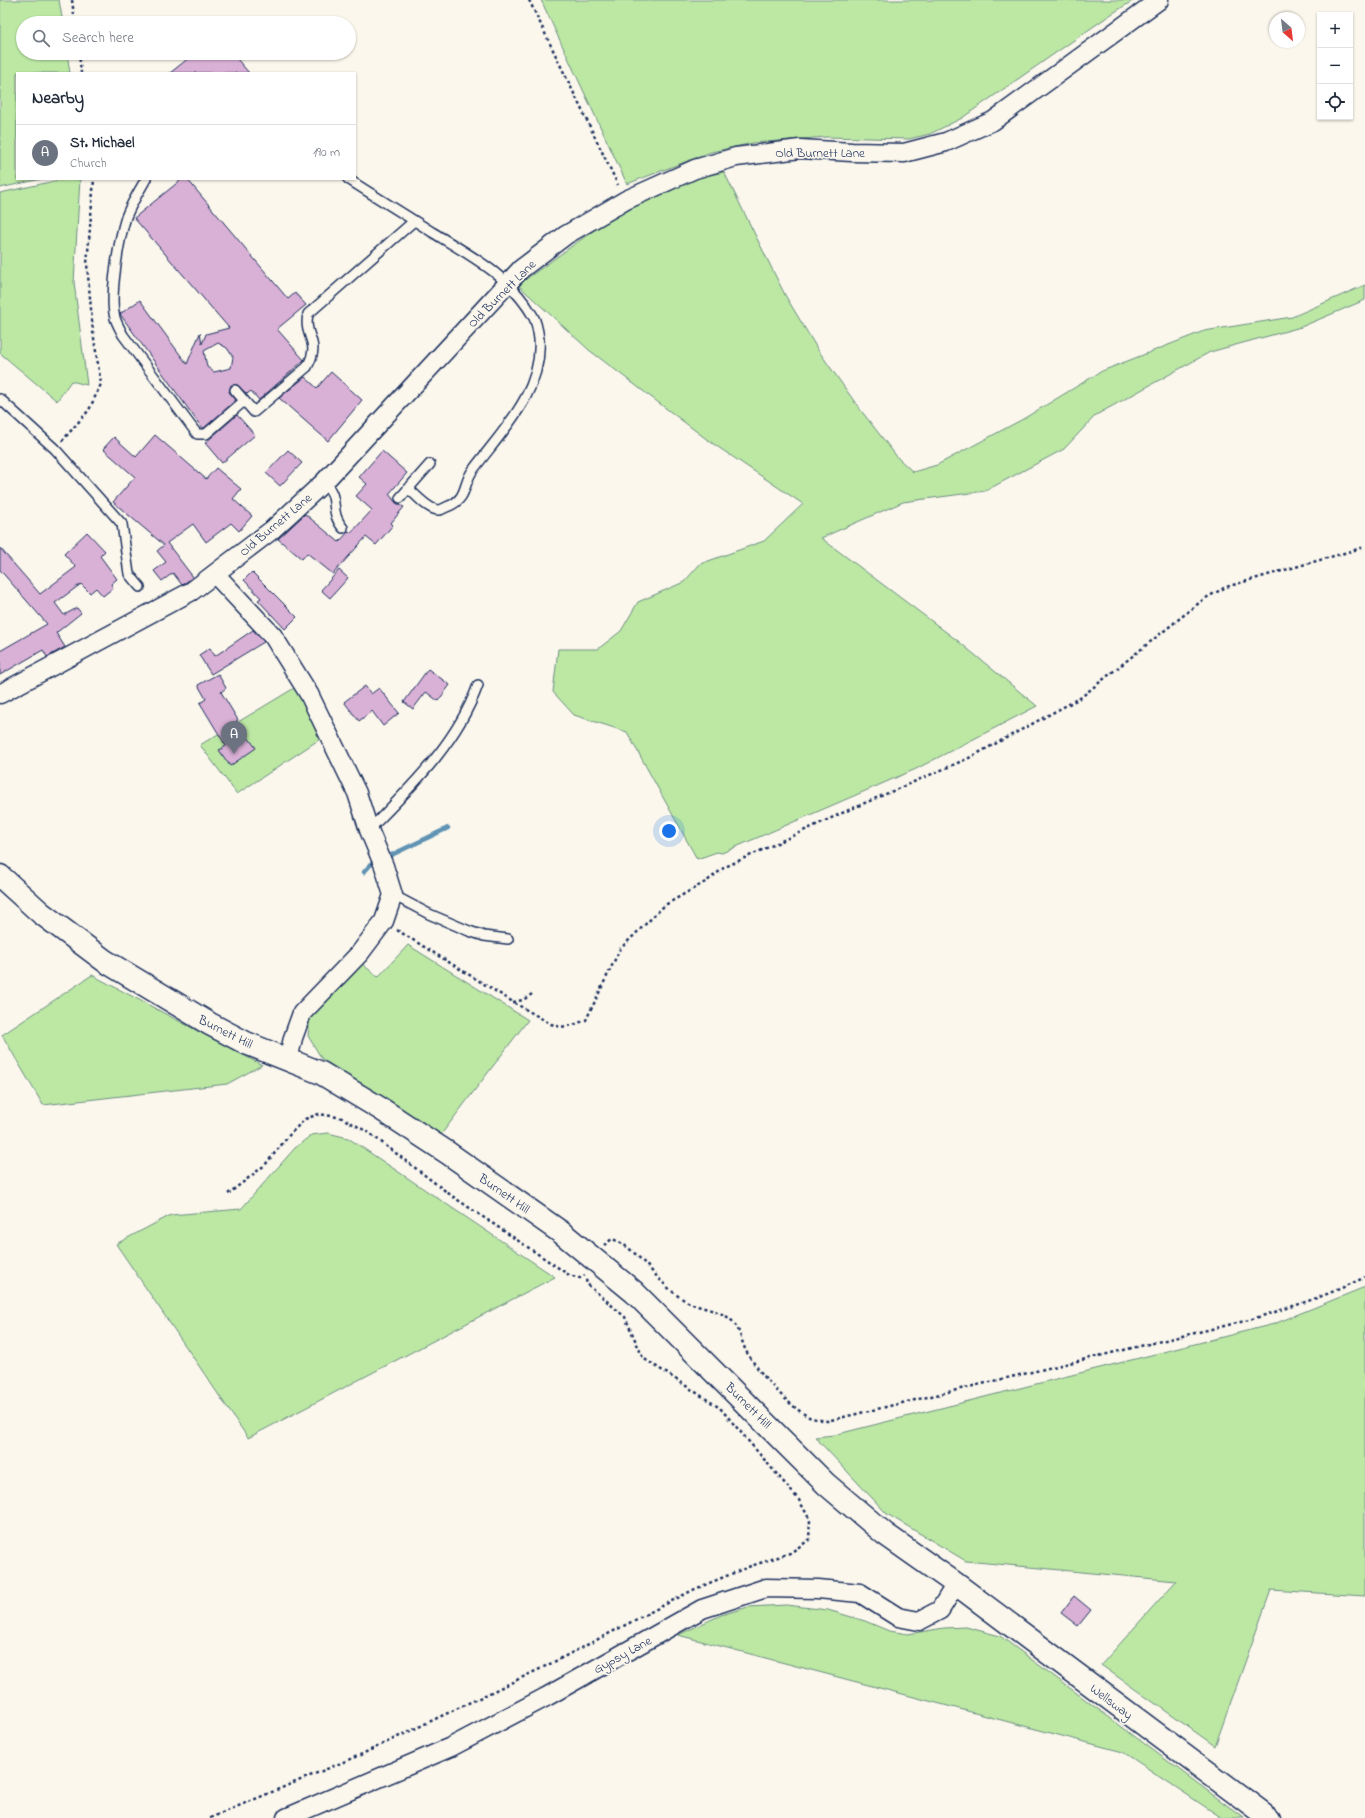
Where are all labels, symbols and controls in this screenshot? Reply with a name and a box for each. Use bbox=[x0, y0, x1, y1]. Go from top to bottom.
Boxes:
north arrow bbox=[1269, 12, 1305, 48]
map controls bbox=[1317, 12, 1353, 120]
button: + bbox=[1317, 12, 1353, 48]
search box bbox=[16, 16, 356, 60]
icon: search bbox=[30, 27, 52, 49]
text: Search here bbox=[62, 27, 134, 49]
button: − bbox=[1317, 48, 1353, 84]
button: locate bbox=[1317, 84, 1353, 120]
text: Nearby bbox=[32, 86, 84, 111]
text: St. Michael bbox=[70, 132, 134, 154]
text: A bbox=[41, 143, 49, 162]
text: 190 m bbox=[313, 143, 340, 162]
street label: Old Burnett Lane bbox=[775, 144, 865, 163]
text: Church bbox=[70, 154, 107, 173]
street label: Old Burnett Lane bbox=[464, 255, 541, 333]
street label: Old Burnett Lane bbox=[235, 489, 317, 561]
pin: A bbox=[221, 721, 247, 754]
your location bbox=[659, 821, 679, 841]
street label: Burnett Hill bbox=[194, 1010, 256, 1054]
street label: Burnett Hill bbox=[474, 1169, 534, 1219]
street label: Burnett Hill bbox=[720, 1378, 775, 1434]
street label: Gypsy Lane bbox=[590, 1631, 656, 1680]
street label: Wellsway bbox=[1085, 1680, 1137, 1726]

